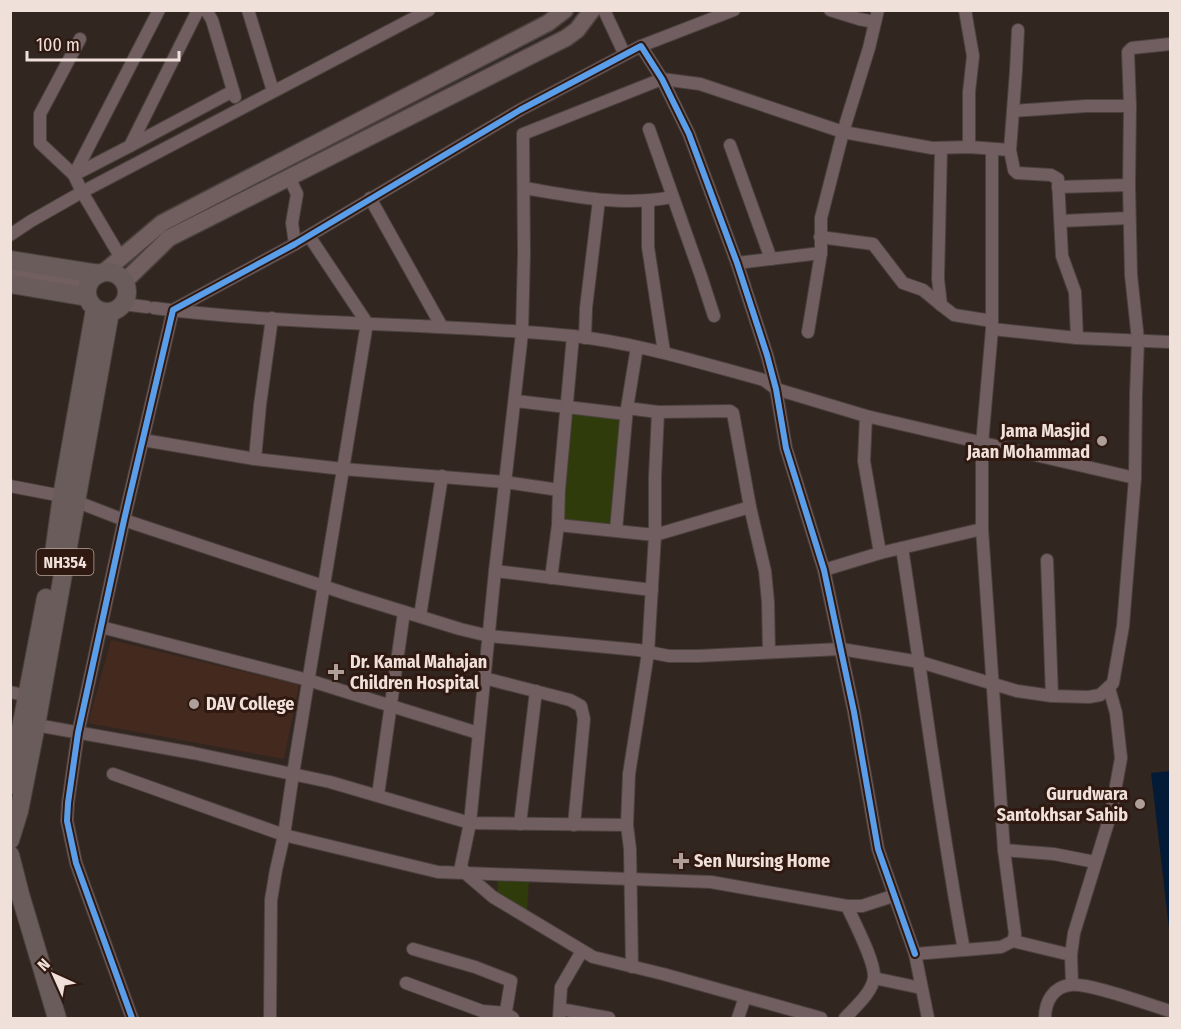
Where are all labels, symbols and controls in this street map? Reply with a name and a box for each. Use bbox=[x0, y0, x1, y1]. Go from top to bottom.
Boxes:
scale bar bbox=[27, 24, 178, 62]
text: 100 m bbox=[36, 34, 80, 56]
place label: Jama Masjid Jaan Mohammad bbox=[966, 420, 1090, 463]
marker: Jama Masjid Jaan Mohammad bbox=[1095, 434, 1109, 448]
road number: NH354 bbox=[36, 549, 94, 575]
place label: Dr. Kamal Mahajan Children Hospital bbox=[350, 651, 487, 694]
marker: Dr. Kamal Mahajan Children Hospital bbox=[327, 663, 345, 681]
place label: DAV College bbox=[206, 693, 294, 715]
marker: DAV College bbox=[187, 697, 201, 711]
place label: Gurudwara Santokhsar Sahib bbox=[997, 783, 1128, 826]
marker: Gurudwara Santokhsar Sahib bbox=[1133, 797, 1147, 811]
place label: Sen Nursing Home bbox=[694, 850, 830, 872]
marker: Sen Nursing Home bbox=[672, 852, 690, 870]
north arrow bbox=[24, 945, 84, 1005]
text: N bbox=[34, 955, 54, 975]

